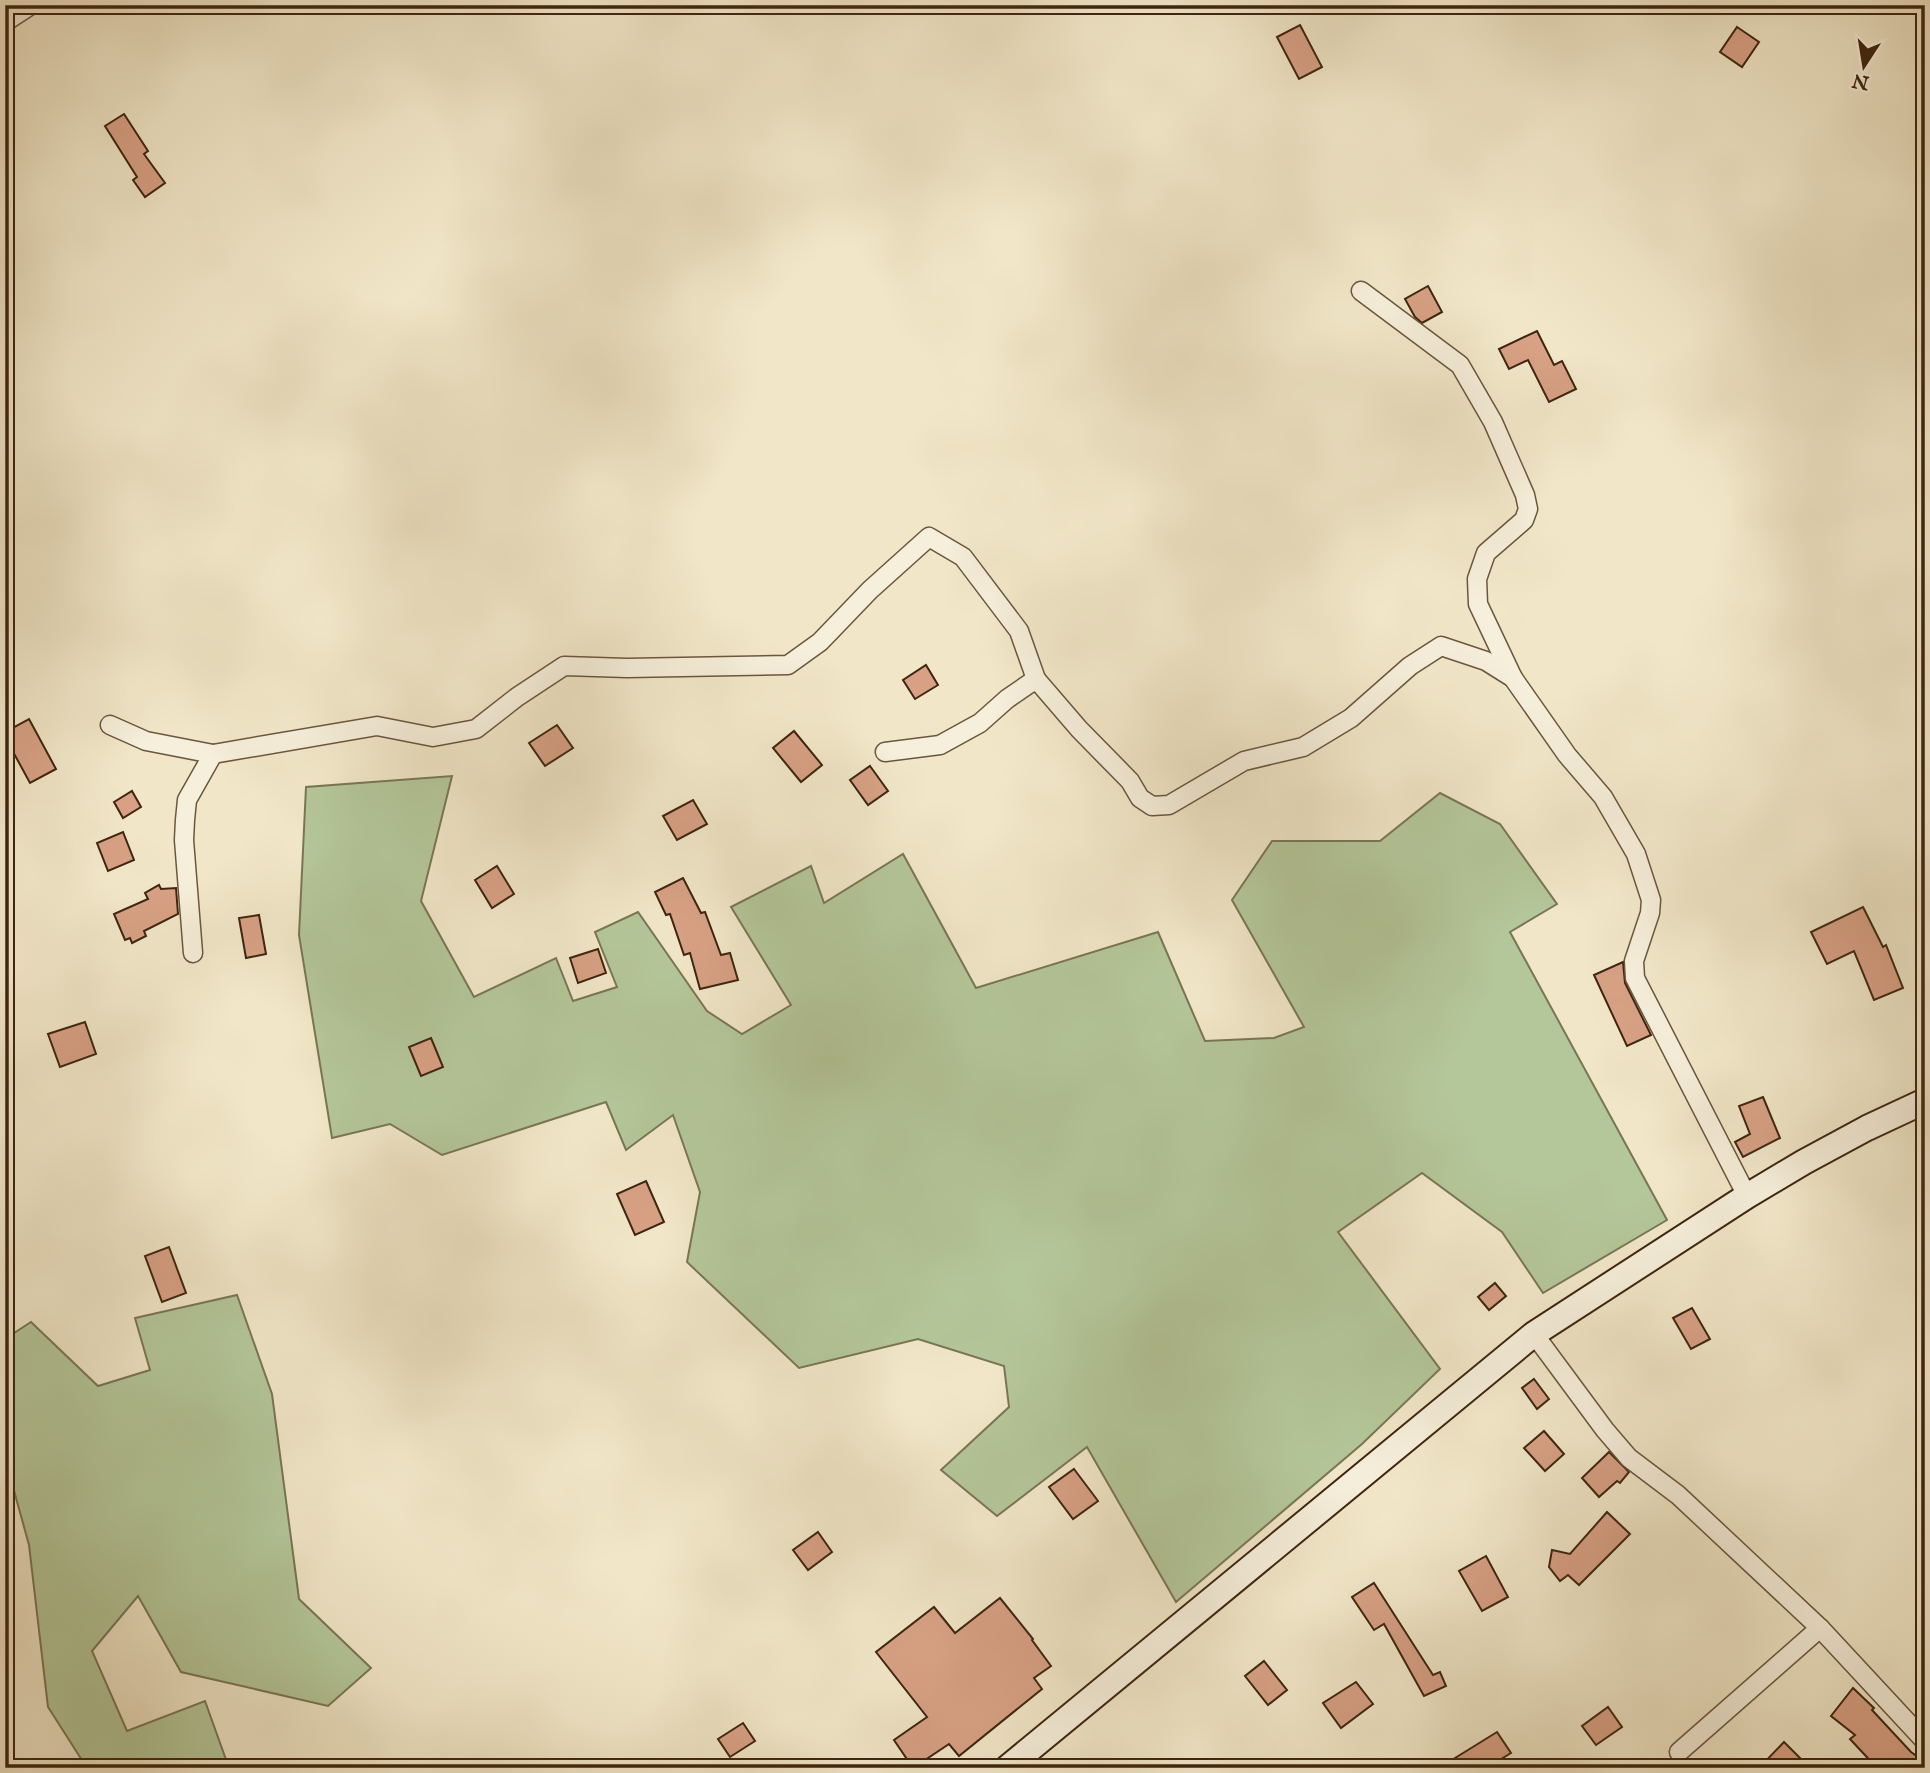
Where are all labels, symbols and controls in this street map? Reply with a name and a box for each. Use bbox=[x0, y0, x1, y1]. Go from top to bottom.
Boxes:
north arrow bbox=[1828, 32, 1898, 102]
text: N bbox=[1850, 67, 1872, 94]

